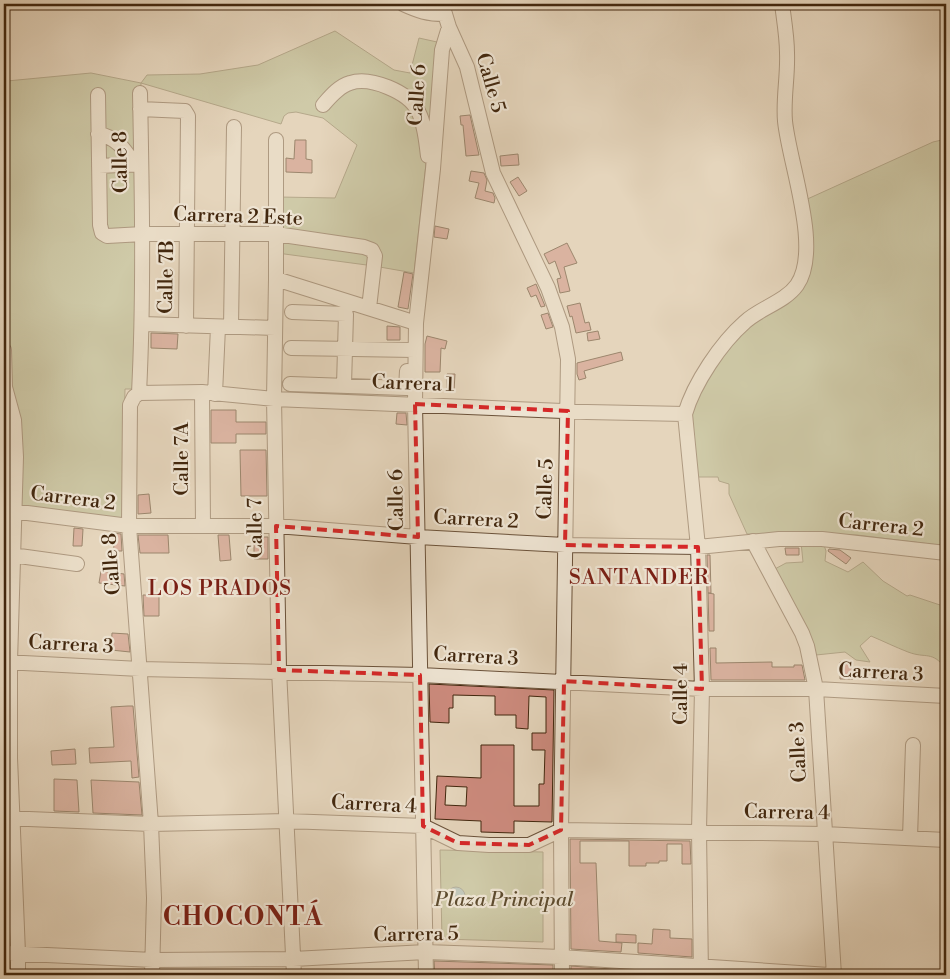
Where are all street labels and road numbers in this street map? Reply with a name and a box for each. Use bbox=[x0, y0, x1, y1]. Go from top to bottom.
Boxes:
street label: Calle 5 bbox=[470, 50, 510, 116]
street label: Calle 6 bbox=[403, 63, 433, 127]
street label: Calle 8 bbox=[108, 131, 134, 193]
street label: Carrera 2 Este bbox=[173, 202, 303, 232]
street label: Calle 7B bbox=[154, 240, 180, 314]
street label: Carrera 1 bbox=[371, 370, 455, 398]
street label: Calle 7A bbox=[170, 421, 195, 496]
street label: Calle 5 bbox=[532, 458, 560, 520]
street label: Calle 6 bbox=[384, 469, 410, 531]
street label: Carrera 2 bbox=[29, 481, 117, 517]
street label: Calle 7 bbox=[243, 498, 269, 558]
street label: Carrera 2 bbox=[433, 505, 519, 535]
street label: Carrera 2 bbox=[837, 509, 925, 543]
street label: Calle 8 bbox=[97, 532, 127, 596]
street label: Carrera 3 bbox=[28, 630, 114, 660]
street label: Carrera 3 bbox=[433, 642, 519, 672]
street label: Carrera 3 bbox=[838, 658, 924, 688]
street label: Calle 4 bbox=[669, 663, 694, 725]
street label: Calle 3 bbox=[785, 721, 813, 783]
street label: Carrera 4 bbox=[330, 790, 418, 820]
street label: Carrera 4 bbox=[744, 800, 830, 826]
street label: Carrera 5 bbox=[373, 922, 459, 948]

